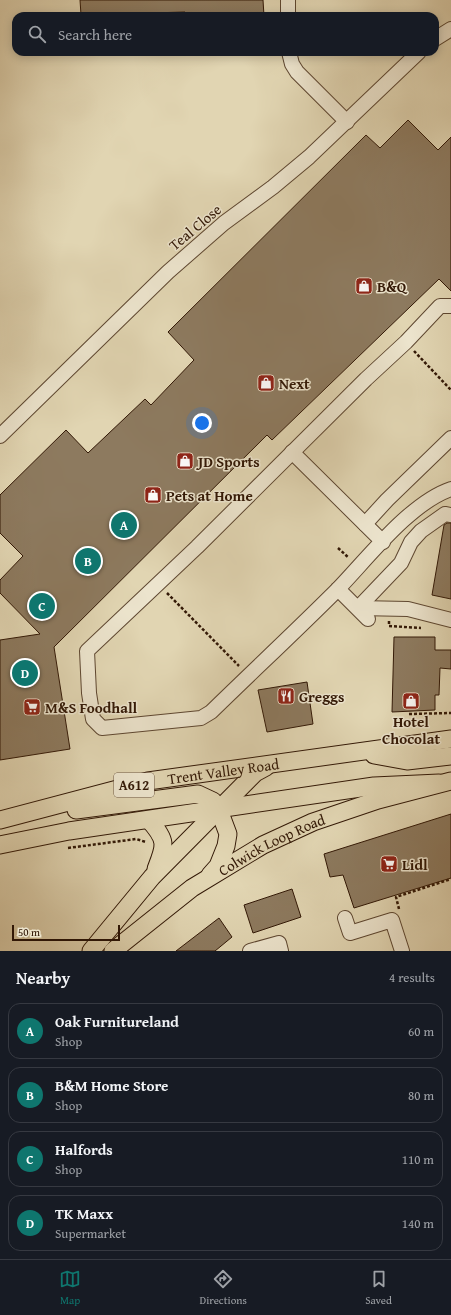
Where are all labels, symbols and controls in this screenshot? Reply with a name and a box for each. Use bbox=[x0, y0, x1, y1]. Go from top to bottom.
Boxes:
search box bbox=[12, 12, 439, 56]
icon: search bbox=[26, 23, 48, 45]
text: Search here bbox=[58, 24, 132, 45]
street label: Teal Close bbox=[164, 199, 226, 255]
shop icon: B&Q bbox=[354, 276, 374, 296]
place label: B&Q bbox=[377, 276, 408, 297]
shop icon: Next bbox=[256, 373, 276, 393]
place label: Next bbox=[279, 373, 310, 394]
your location bbox=[192, 413, 212, 433]
shop icon: JD Sports bbox=[175, 451, 195, 471]
place label: JD Sports bbox=[195, 451, 260, 472]
shop icon: Pets at Home bbox=[143, 485, 163, 505]
place label: Pets at Home bbox=[166, 485, 253, 506]
pin: A bbox=[111, 510, 137, 540]
pin: B bbox=[75, 546, 101, 576]
pin: C bbox=[29, 591, 55, 621]
pin: D bbox=[12, 658, 38, 688]
restaurant icon: Greggs bbox=[276, 686, 296, 706]
place label: Greggs bbox=[299, 686, 344, 707]
shop icon: Hotel Chocolat bbox=[401, 691, 421, 711]
supermarket icon: M&S Foodhall bbox=[22, 697, 42, 717]
place label: M&S Foodhall bbox=[45, 697, 138, 718]
place label: Hotel Chocolat bbox=[382, 711, 440, 749]
street label: Trent Valley Road bbox=[166, 752, 280, 789]
road number: A612 bbox=[114, 773, 154, 797]
street label: Colwick Loop Road bbox=[214, 808, 328, 880]
supermarket icon: Lidl bbox=[379, 854, 399, 874]
place label: Lidl bbox=[402, 854, 428, 875]
scale bar bbox=[12, 923, 120, 942]
text: 50 m bbox=[18, 924, 40, 940]
text: Nearby bbox=[16, 965, 70, 990]
text: 4 results bbox=[389, 968, 435, 987]
text: Oak Furnitureland bbox=[55, 1011, 179, 1032]
text: A bbox=[26, 1022, 34, 1041]
text: 60 m bbox=[408, 1022, 434, 1041]
text: Shop bbox=[55, 1032, 82, 1051]
text: B&M Home Store bbox=[55, 1075, 168, 1096]
text: B bbox=[26, 1086, 34, 1105]
text: 80 m bbox=[408, 1086, 434, 1105]
text: Shop bbox=[55, 1096, 82, 1115]
text: Halfords bbox=[55, 1139, 113, 1160]
text: C bbox=[26, 1150, 34, 1169]
text: 110 m bbox=[402, 1150, 434, 1169]
text: Shop bbox=[55, 1160, 82, 1179]
text: TK Maxx bbox=[55, 1203, 113, 1224]
text: D bbox=[26, 1214, 34, 1233]
text: 140 m bbox=[402, 1214, 434, 1233]
text: Supermarket bbox=[55, 1224, 126, 1243]
tab: Map bbox=[59, 1268, 81, 1308]
tab: Directions bbox=[200, 1268, 247, 1308]
tab: Saved bbox=[365, 1268, 392, 1308]

